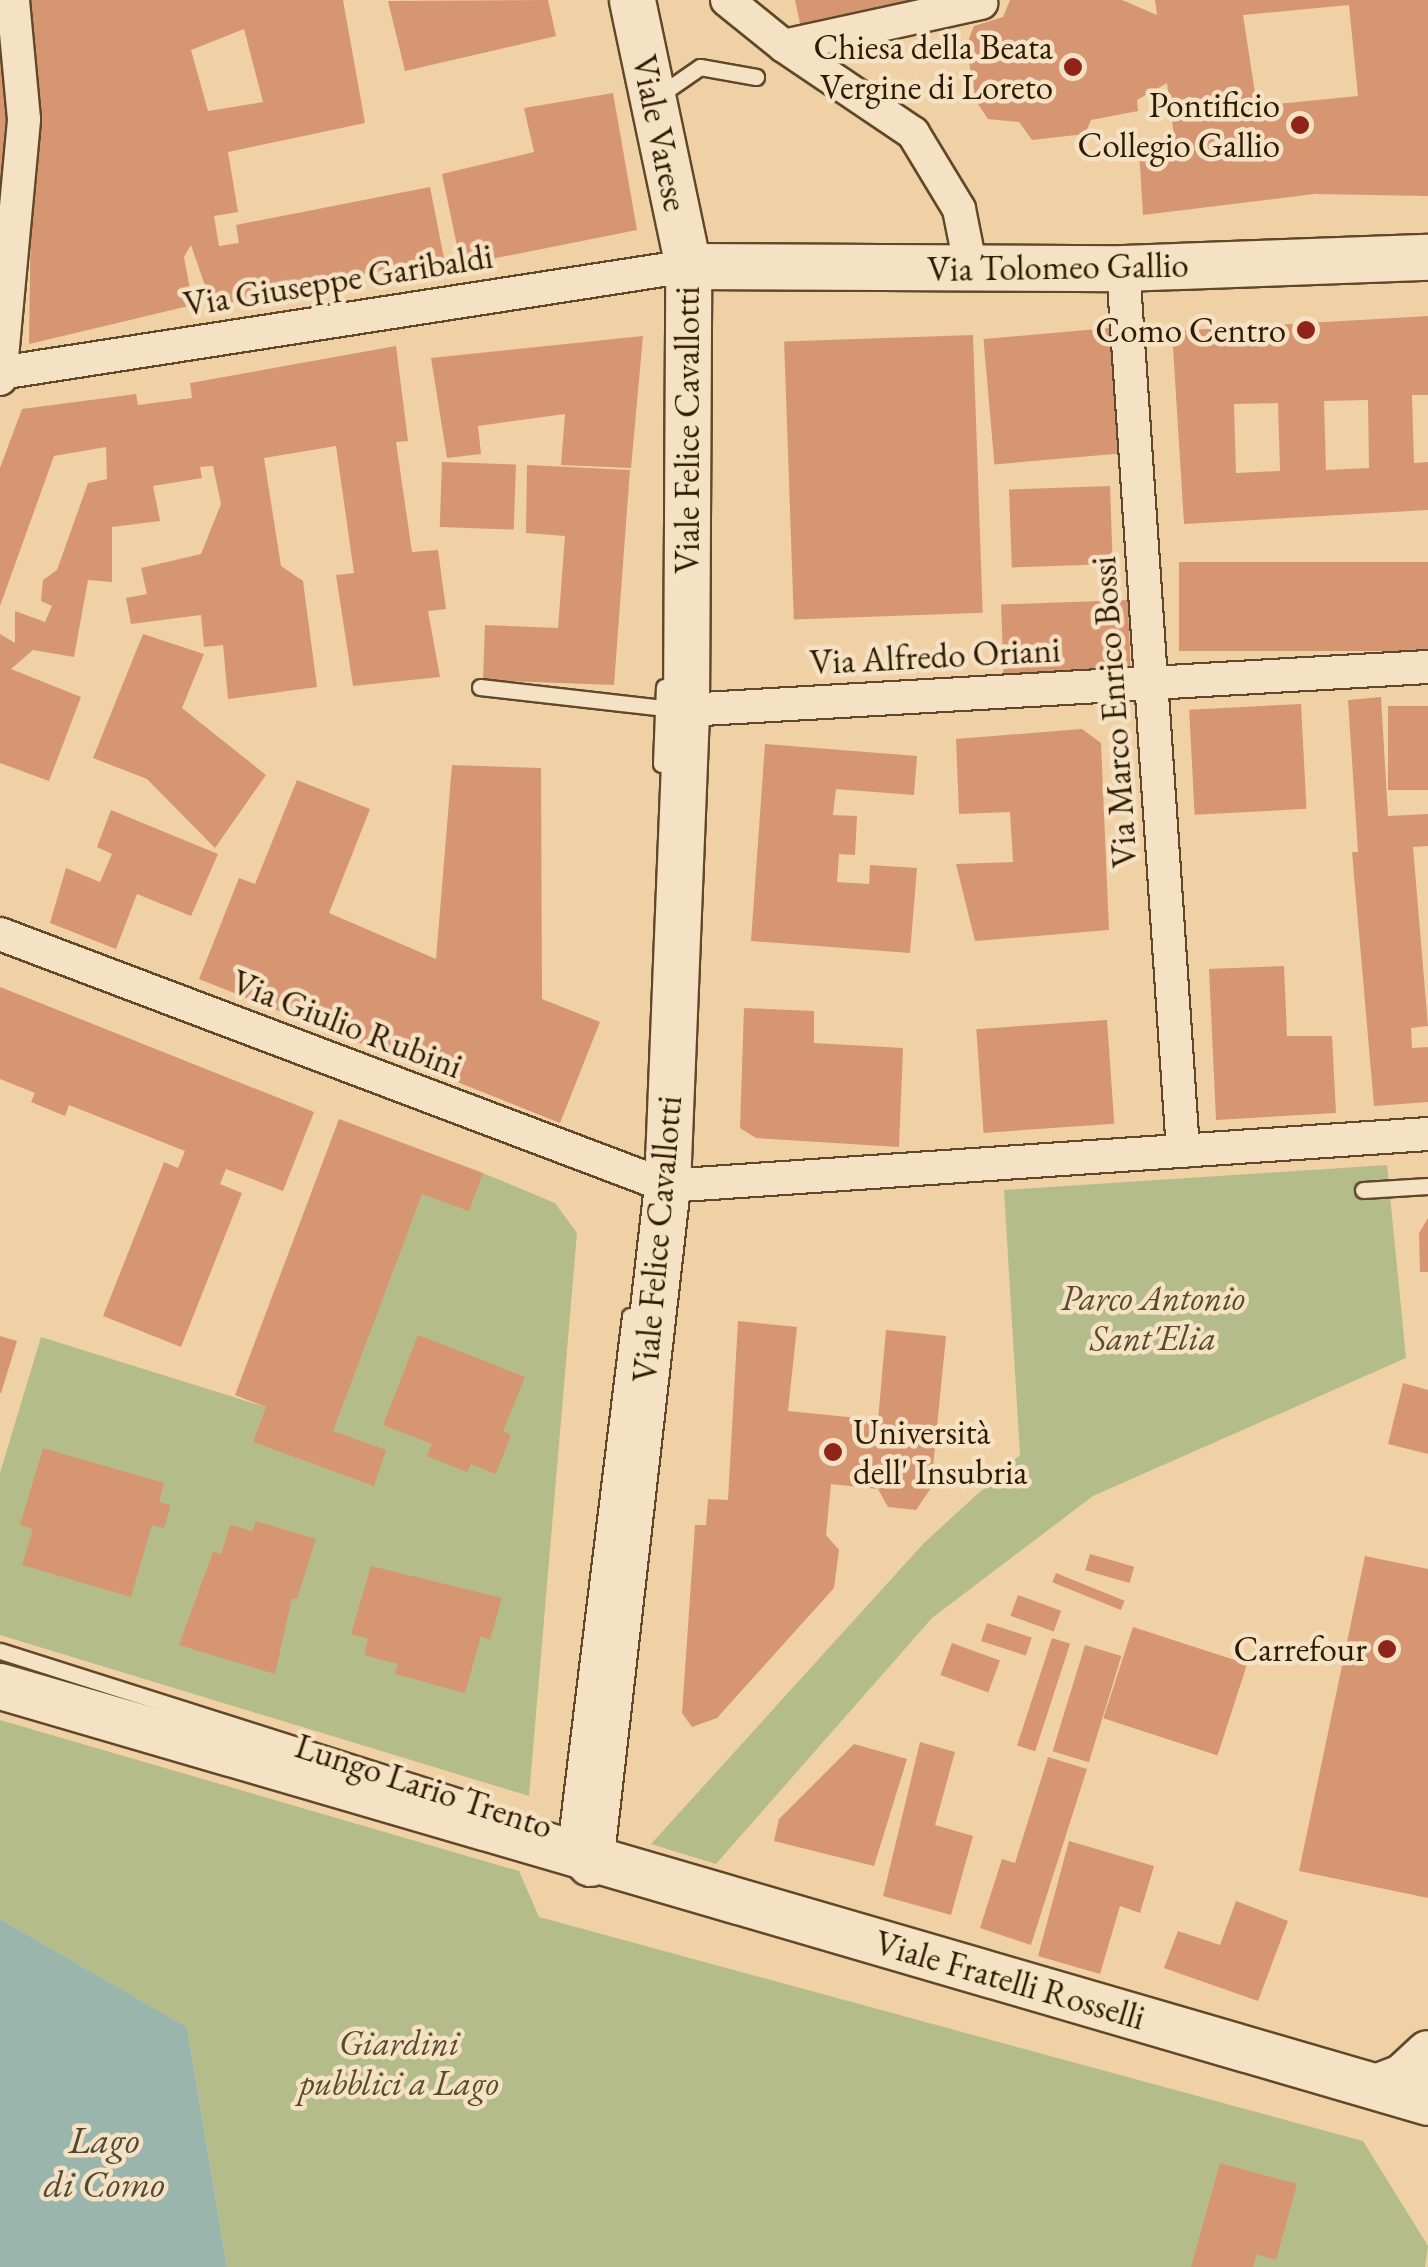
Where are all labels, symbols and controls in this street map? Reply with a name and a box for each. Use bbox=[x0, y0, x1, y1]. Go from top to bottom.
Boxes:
place label: Chiesa della Beata Vergine di Loreto bbox=[813, 26, 1053, 108]
street label: Viale Varese bbox=[623, 51, 697, 215]
marker: Chiesa della Beata Vergine di Loreto bbox=[1062, 56, 1084, 78]
place label: Pontificio Collegio Gallio bbox=[1078, 84, 1280, 166]
marker: Pontificio Collegio Gallio bbox=[1289, 114, 1311, 136]
street label: Via Giuseppe Garibaldi bbox=[180, 235, 496, 325]
street label: Via Tolomeo Gallio bbox=[927, 244, 1189, 290]
street label: Viale Felice Cavallotti bbox=[666, 286, 708, 574]
place label: Como Centro bbox=[1095, 309, 1286, 351]
marker: Como Centro bbox=[1295, 319, 1317, 341]
street label: Via Marco Enrico Bossi bbox=[1082, 555, 1146, 869]
street label: Via Alfredo Oriani bbox=[809, 628, 1061, 684]
street label: Via Giulio Rubini bbox=[226, 961, 468, 1087]
street label: Viale Felice Cavallotti bbox=[624, 1094, 690, 1384]
park label: Parco Antonio Sant'Elia bbox=[1061, 1277, 1245, 1359]
place label: Università dell' Insubria bbox=[853, 1411, 1028, 1493]
marker: Università dell' Insubria bbox=[822, 1441, 844, 1463]
place label: Carrefour bbox=[1233, 1628, 1367, 1670]
marker: Carrefour bbox=[1376, 1638, 1398, 1660]
street label: Lungo Lario Trento bbox=[290, 1725, 558, 1847]
street label: Viale Fratelli Rosselli bbox=[870, 1921, 1150, 2039]
park label: Giardini pubblici a Lago bbox=[299, 2022, 499, 2104]
water label: Lago di Como bbox=[43, 2117, 165, 2206]

